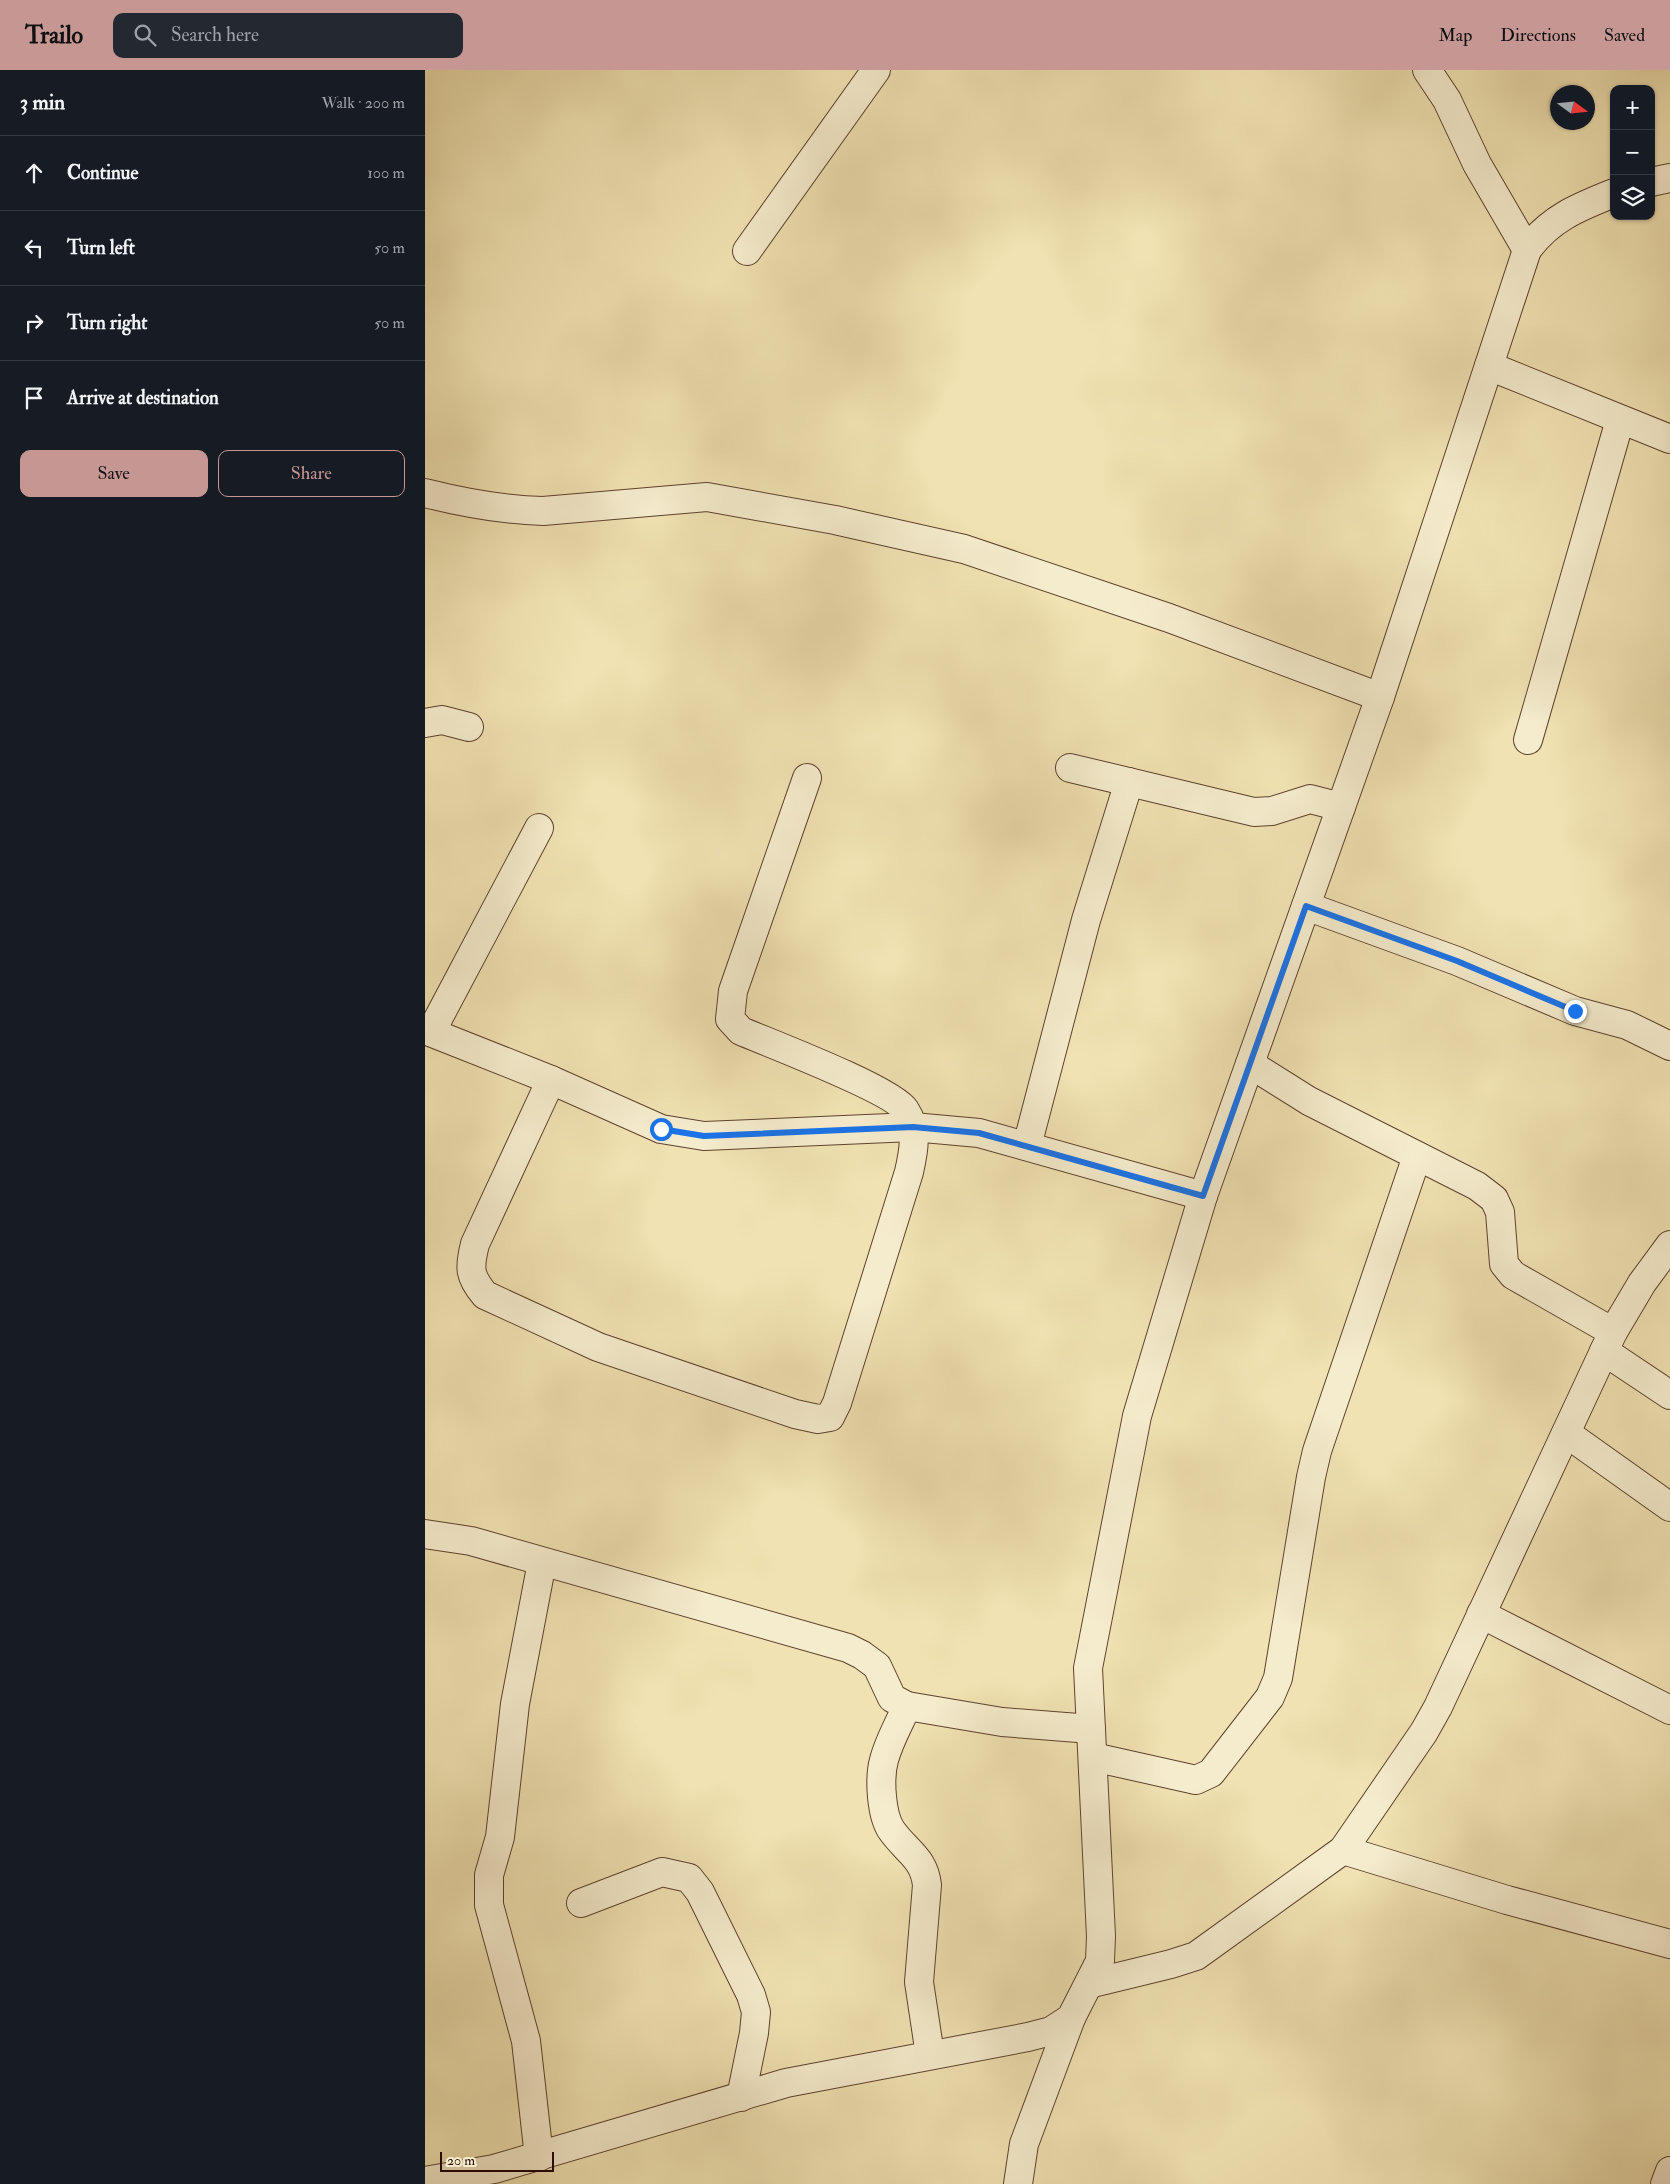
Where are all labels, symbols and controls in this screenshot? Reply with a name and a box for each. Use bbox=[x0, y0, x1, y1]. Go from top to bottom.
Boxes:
search box bbox=[113, 13, 463, 58]
text: Trailo bbox=[25, 20, 83, 51]
icon: search bbox=[131, 21, 159, 49]
text: Search here bbox=[171, 23, 259, 47]
text: Map bbox=[1439, 24, 1472, 47]
text: Directions bbox=[1500, 24, 1576, 47]
text: Saved bbox=[1604, 24, 1645, 47]
north arrow bbox=[1550, 85, 1595, 130]
map controls bbox=[1610, 85, 1655, 220]
button: + bbox=[1610, 85, 1655, 130]
text: 3 min bbox=[20, 89, 65, 116]
text: Walk · 200 m bbox=[322, 93, 405, 113]
button: − bbox=[1610, 130, 1655, 175]
icon: ahead bbox=[20, 159, 48, 187]
text: Continue bbox=[67, 161, 138, 185]
text: 100 m bbox=[367, 163, 405, 183]
button: layers bbox=[1610, 175, 1655, 220]
icon: left bbox=[20, 234, 48, 262]
text: Turn left bbox=[67, 236, 135, 260]
text: 50 m bbox=[374, 238, 405, 258]
icon: right bbox=[20, 309, 48, 337]
text: Turn right bbox=[67, 311, 147, 335]
text: 50 m bbox=[374, 313, 405, 333]
icon: arrive bbox=[20, 384, 48, 412]
text: Arrive at destination bbox=[67, 386, 219, 410]
button: Save bbox=[20, 450, 208, 497]
button: Share bbox=[218, 450, 405, 497]
route end bbox=[1564, 1000, 1587, 1023]
route start bbox=[650, 1118, 673, 1141]
scale bar bbox=[440, 2149, 554, 2172]
text: 20 m bbox=[447, 2152, 475, 2169]

